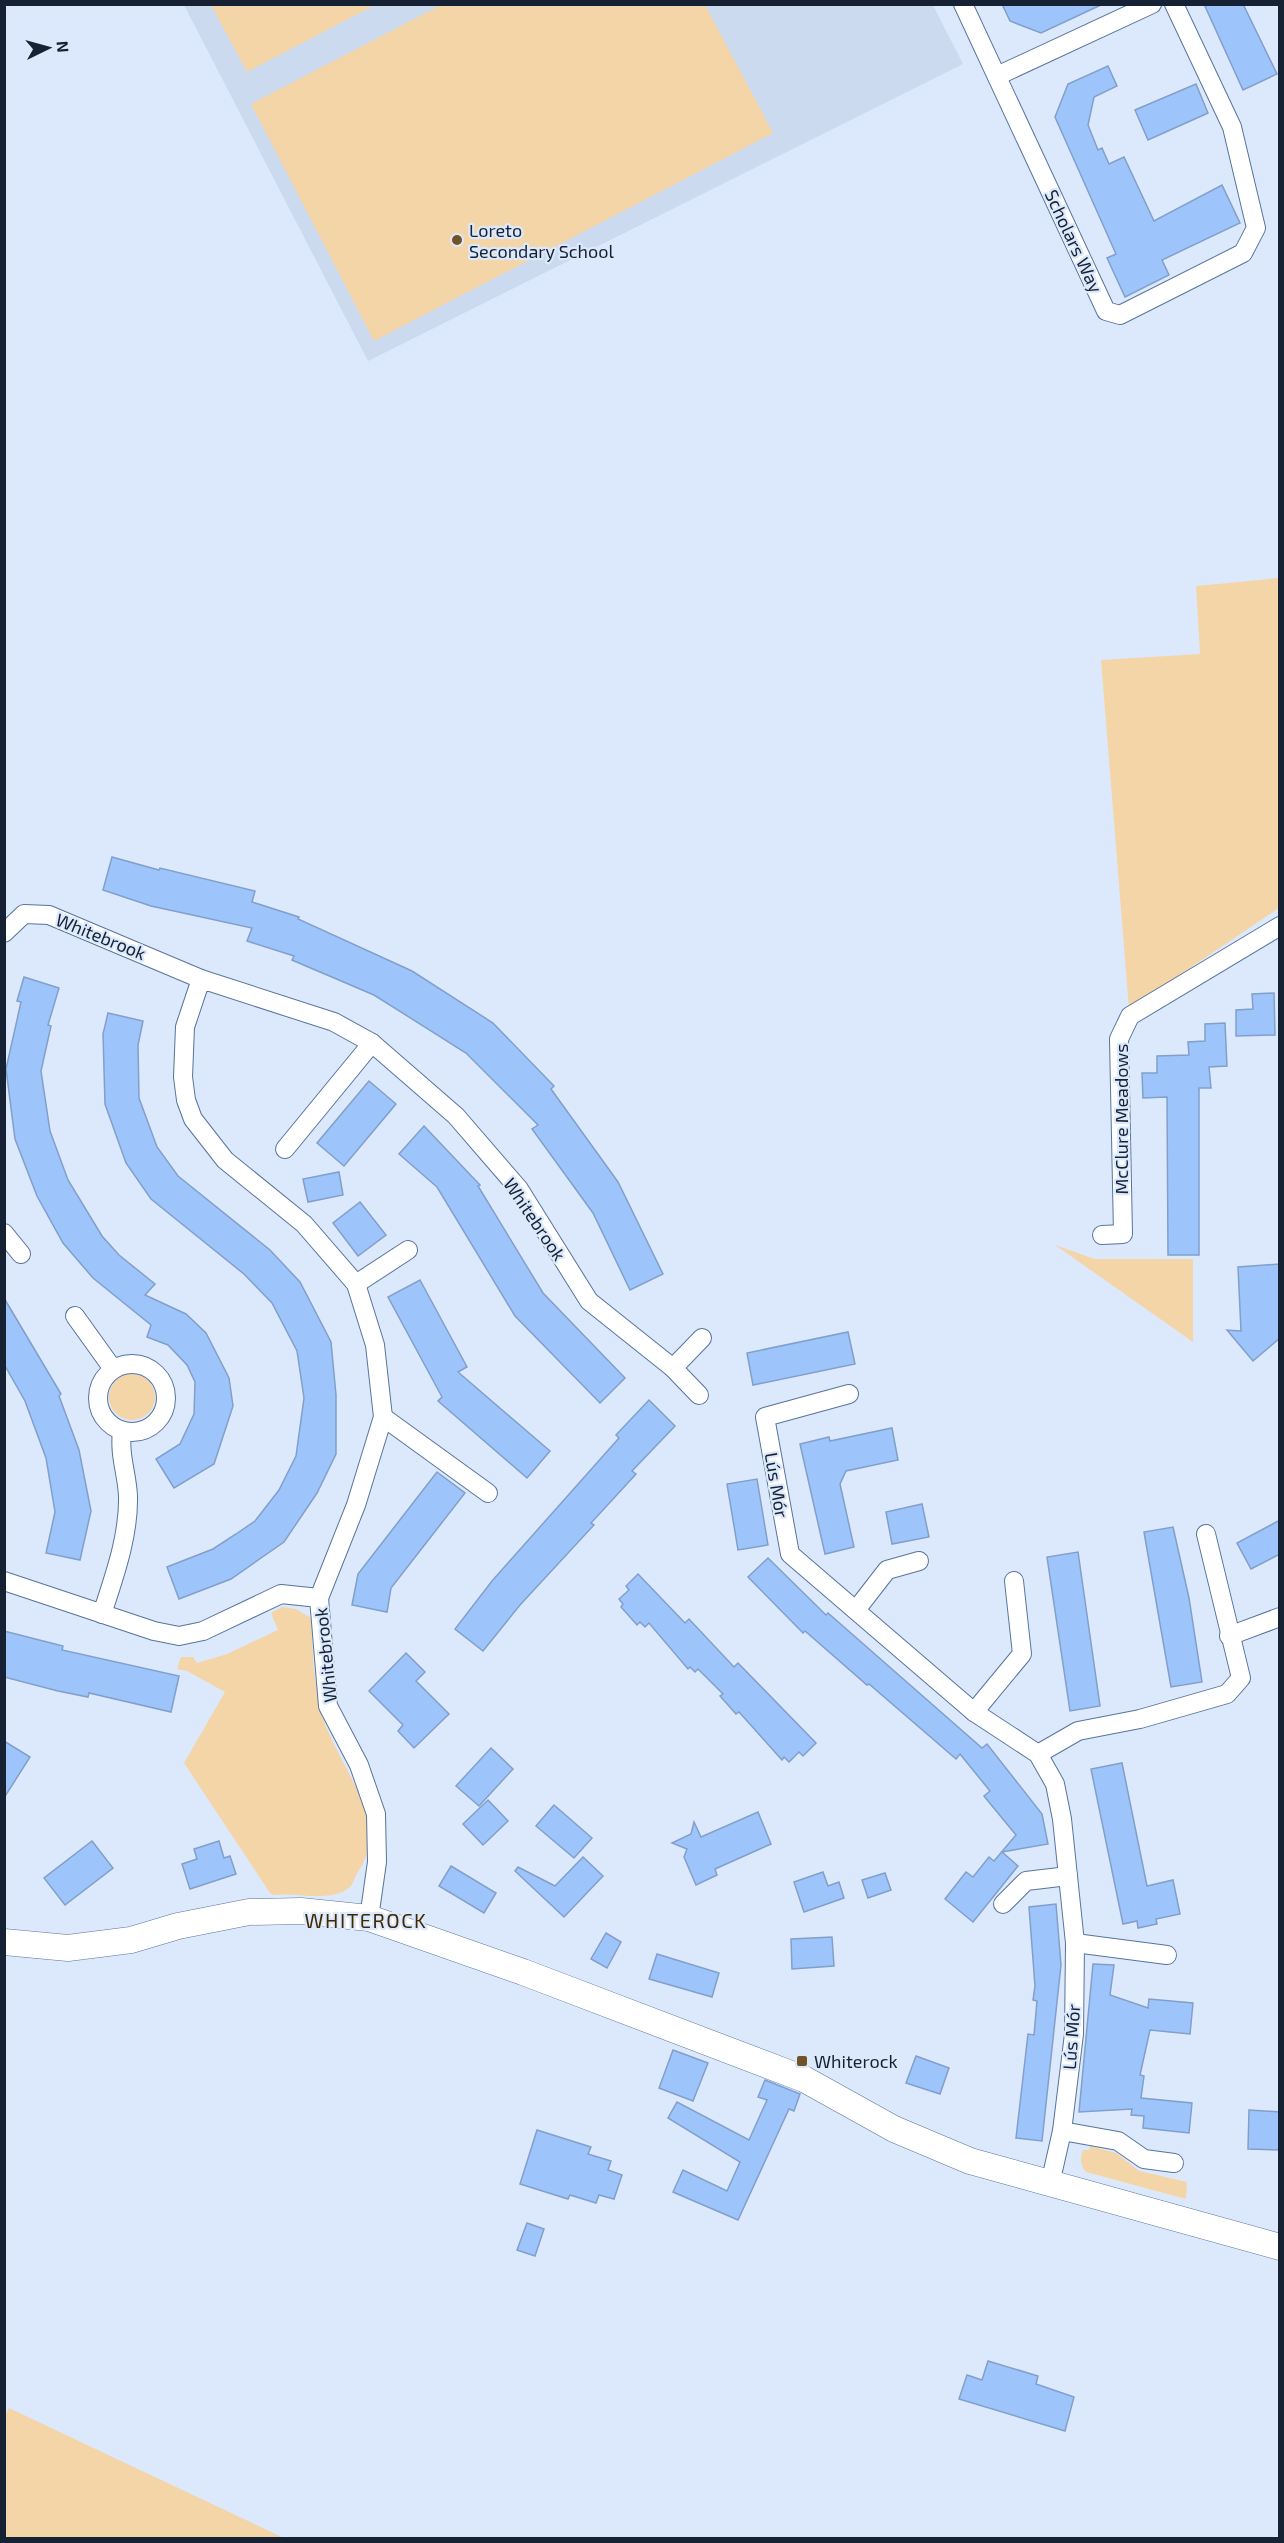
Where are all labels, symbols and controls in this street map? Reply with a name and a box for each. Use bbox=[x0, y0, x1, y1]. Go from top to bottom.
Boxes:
north arrow bbox=[18, 18, 78, 78]
text: N bbox=[53, 40, 73, 53]
street label: Scholars Way bbox=[1041, 186, 1108, 296]
place label: Loreto Secondary School bbox=[469, 219, 614, 262]
marker: Loreto Secondary School bbox=[450, 233, 464, 247]
street label: Whitebrook bbox=[53, 908, 149, 964]
street label: McClure Meadows bbox=[1110, 1044, 1132, 1194]
street label: Whitebrook bbox=[499, 1173, 571, 1265]
street label: Lús Mór bbox=[760, 1451, 794, 1519]
street label: Whitebrook bbox=[309, 1606, 341, 1704]
district label: WHITEROCK bbox=[305, 1908, 427, 1932]
street label: Lús Mór bbox=[1058, 2003, 1084, 2071]
place label: Whiterock bbox=[814, 2050, 898, 2072]
marker: Whiterock bbox=[795, 2054, 809, 2068]

